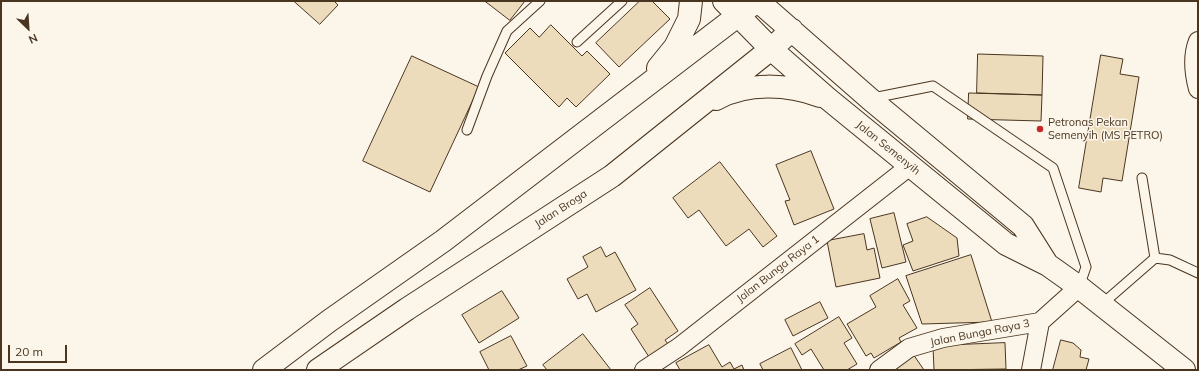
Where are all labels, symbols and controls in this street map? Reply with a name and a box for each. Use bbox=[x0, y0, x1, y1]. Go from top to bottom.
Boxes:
north arrow bbox=[8, 8, 48, 48]
text: N bbox=[26, 31, 40, 47]
place label: Petronas Pekan Semenyih (MS PETRO) bbox=[1048, 116, 1163, 142]
street label: Jalan Semenyih bbox=[853, 118, 923, 178]
marker: Petronas Pekan Semenyih (MS PETRO) bbox=[1035, 124, 1045, 134]
street label: Jalan Broga bbox=[532, 187, 590, 231]
street label: Jalan Bunga Raya 1 bbox=[734, 233, 822, 305]
street label: Jalan Bunga Raya 3 bbox=[929, 317, 1031, 349]
scale bar bbox=[10, 337, 69, 363]
text: 20 m bbox=[15, 344, 43, 359]

